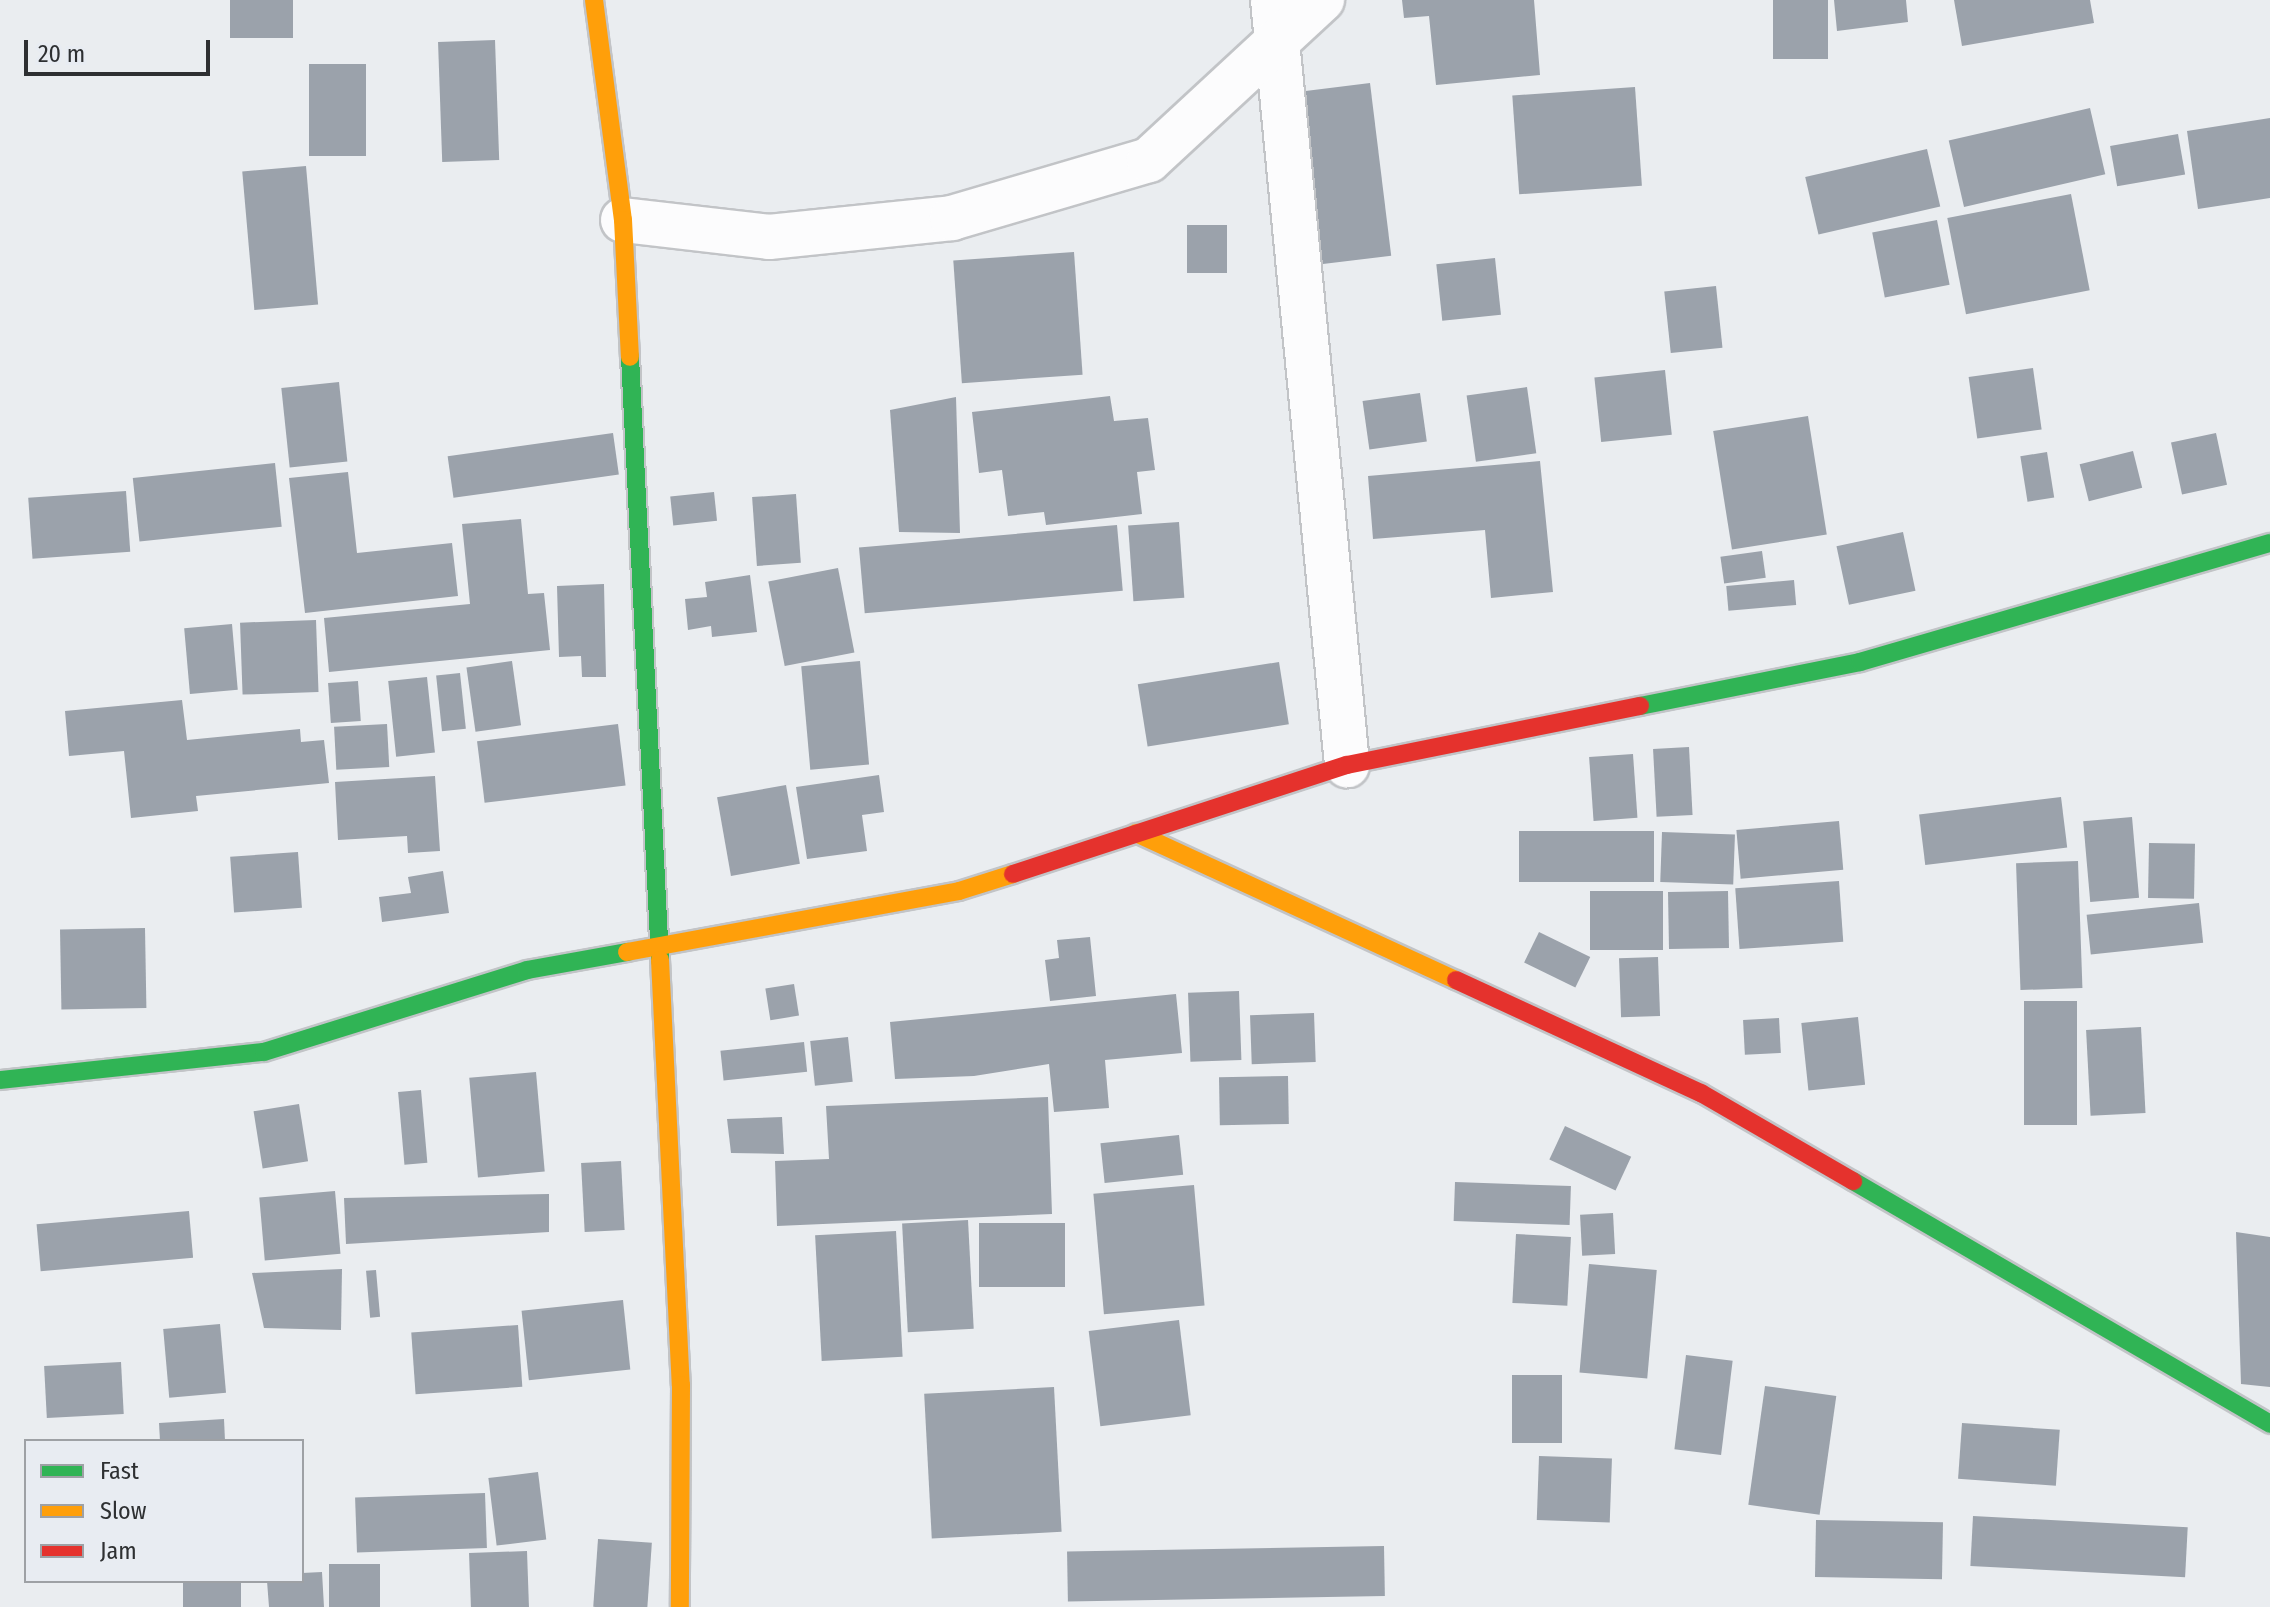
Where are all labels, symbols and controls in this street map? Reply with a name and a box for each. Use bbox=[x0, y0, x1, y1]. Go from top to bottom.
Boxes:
scale bar bbox=[28, 24, 214, 74]
text: 20 m bbox=[38, 40, 85, 68]
legend bbox=[24, 1439, 304, 1583]
text: Fast bbox=[100, 1457, 139, 1485]
text: Slow bbox=[100, 1497, 146, 1525]
text: Jam bbox=[100, 1537, 137, 1565]

